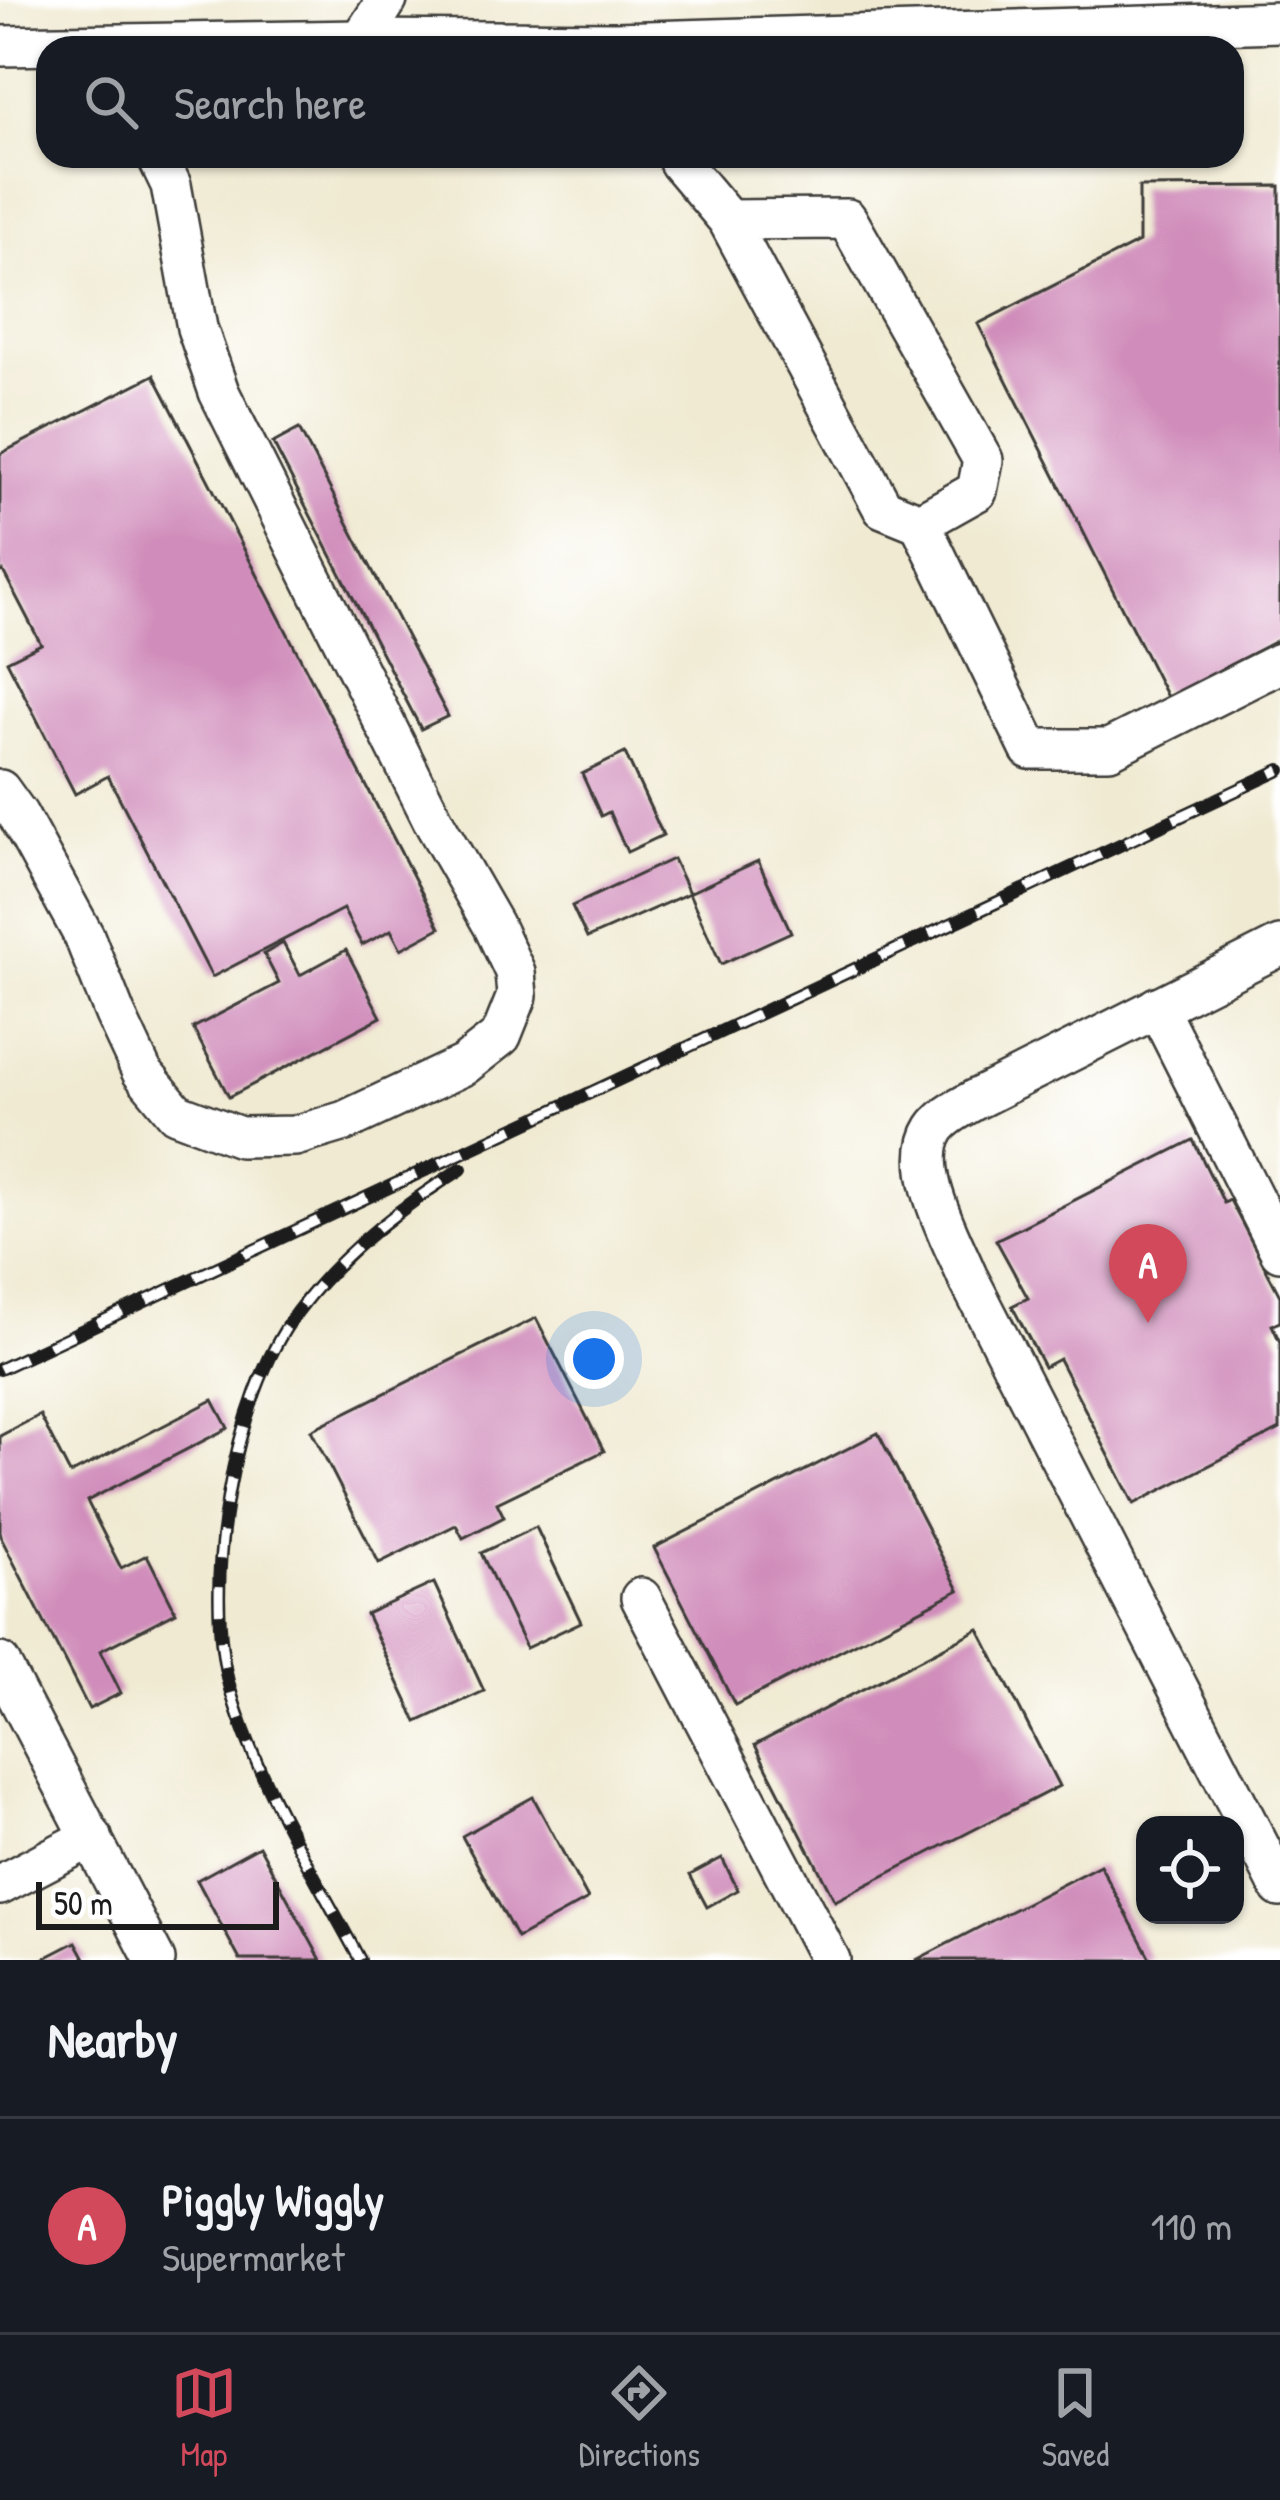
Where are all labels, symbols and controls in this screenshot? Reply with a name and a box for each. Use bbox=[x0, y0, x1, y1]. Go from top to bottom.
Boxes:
search box bbox=[36, 36, 1244, 168]
icon: search bbox=[78, 69, 144, 135]
text: Search here bbox=[174, 72, 366, 133]
pin: A bbox=[1109, 1224, 1187, 1323]
your location bbox=[564, 1329, 624, 1389]
map controls bbox=[1136, 1816, 1244, 1924]
button: locate bbox=[1136, 1816, 1244, 1924]
scale bar bbox=[36, 1876, 279, 1929]
text: 50 m bbox=[54, 1881, 113, 1925]
text: Nearby bbox=[48, 2004, 178, 2073]
text: Piggly Wiggly bbox=[162, 2169, 384, 2230]
text: A bbox=[77, 2199, 97, 2252]
text: 110 m bbox=[1151, 2199, 1232, 2252]
text: Supermarket bbox=[162, 2230, 345, 2283]
tab: Map bbox=[171, 2360, 237, 2476]
tab: Directions bbox=[579, 2360, 700, 2476]
tab: Saved bbox=[1042, 2360, 1109, 2476]

